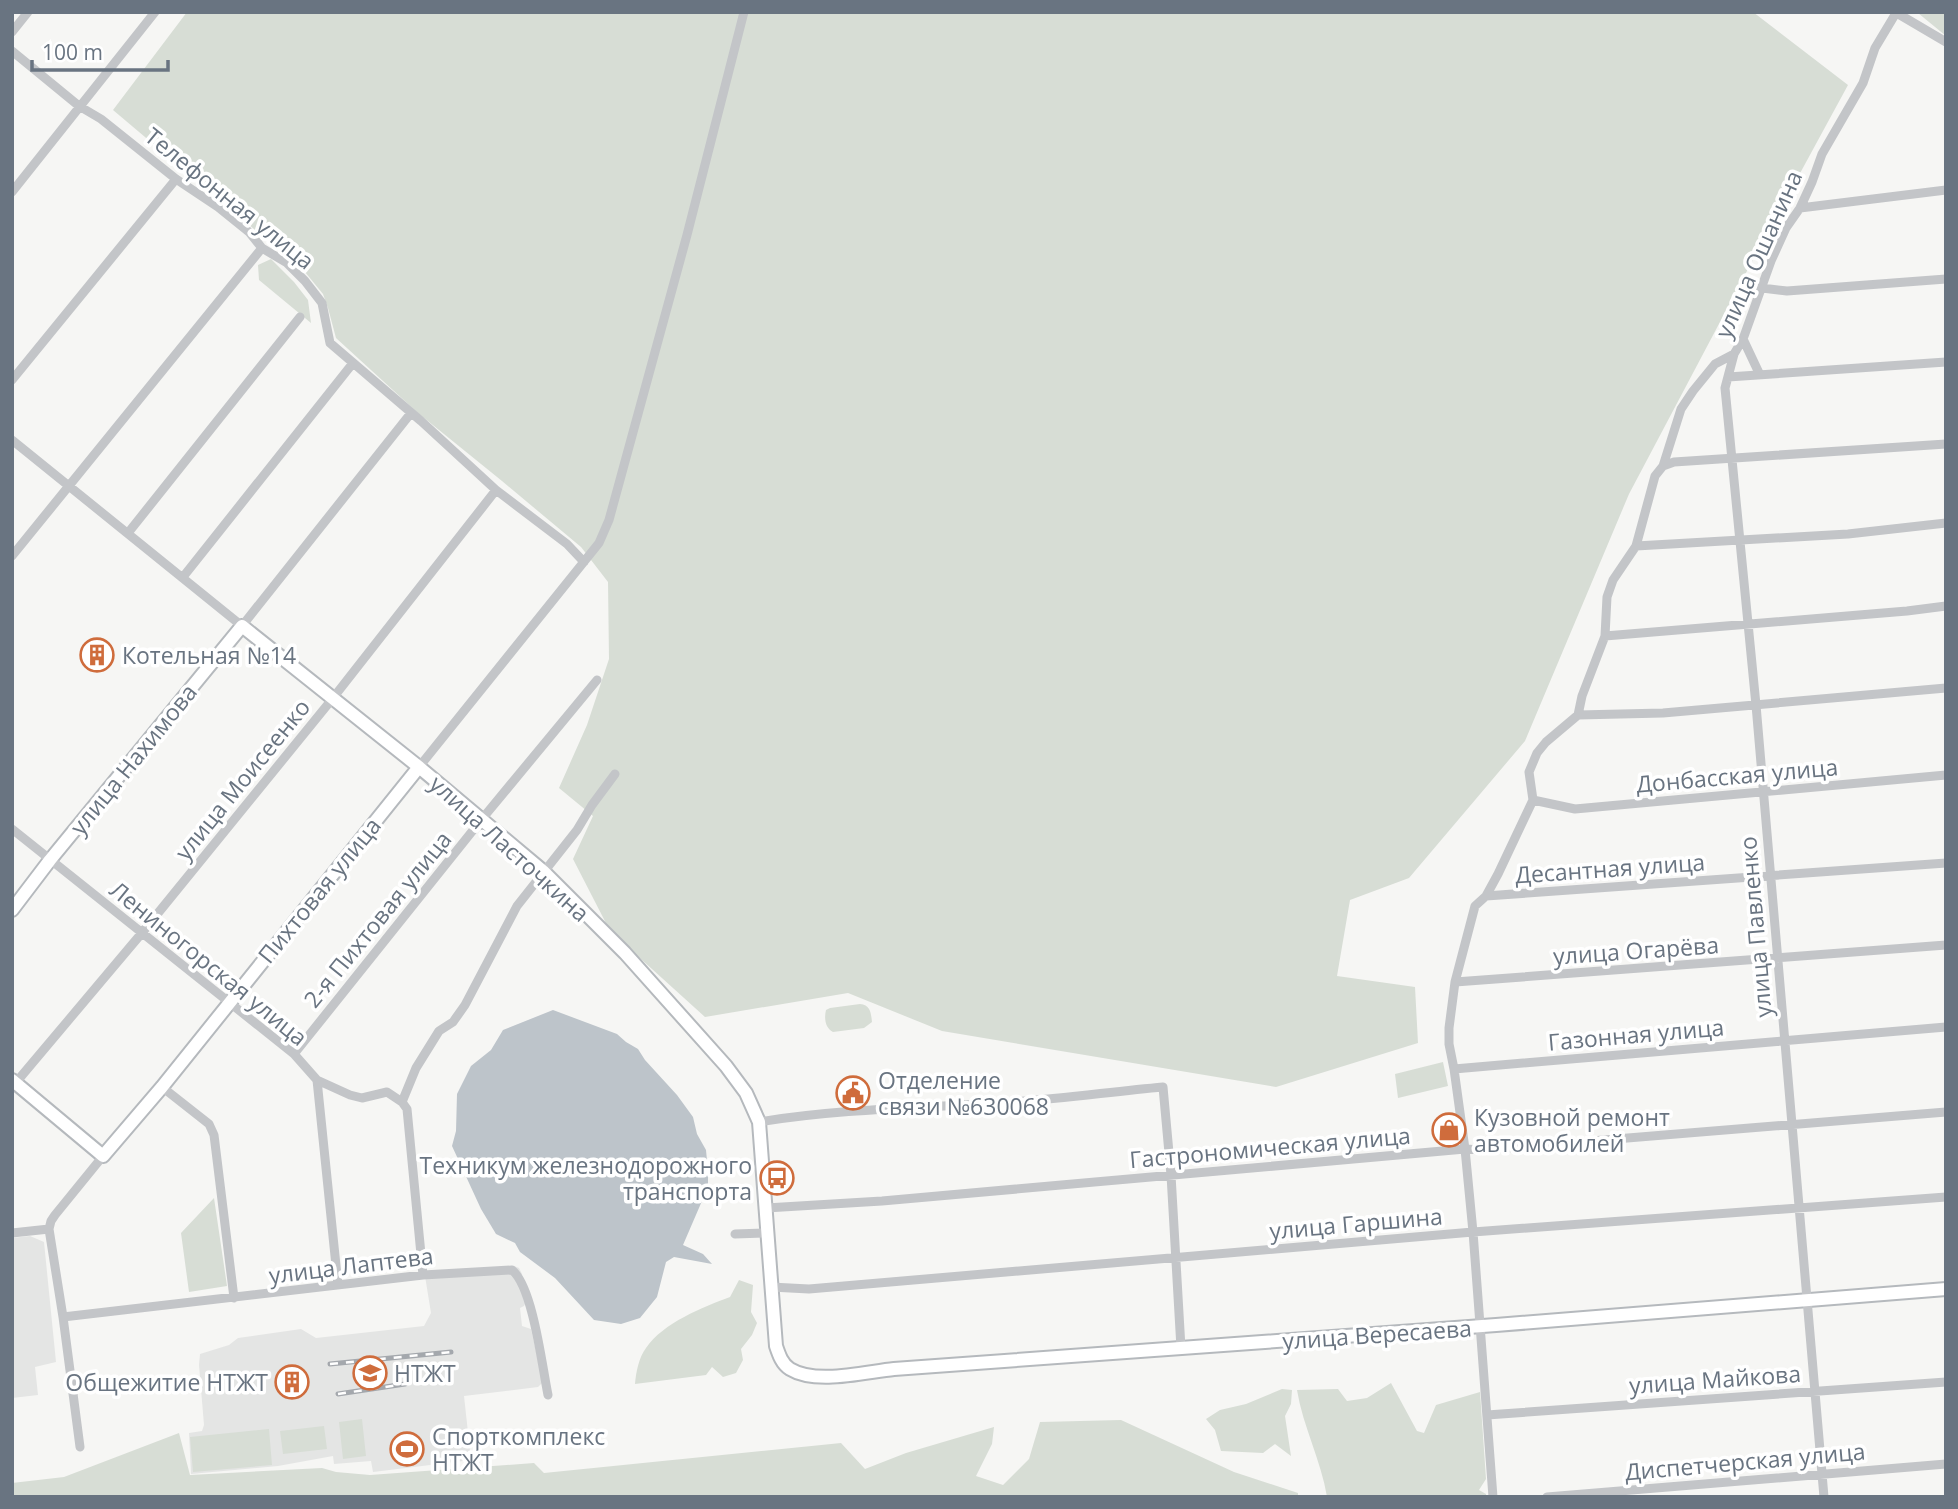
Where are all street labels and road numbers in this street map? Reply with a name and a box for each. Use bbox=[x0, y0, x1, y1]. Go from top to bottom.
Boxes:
street label: Телефонная улица bbox=[139, 120, 321, 276]
street label: улица Ошанина bbox=[1707, 165, 1809, 343]
street label: улица Нахимова bbox=[62, 677, 204, 841]
street label: улица Моисеенко bbox=[167, 692, 317, 866]
street label: Донбасская улица bbox=[1635, 750, 1839, 800]
street label: улица Ласточкина bbox=[423, 768, 597, 928]
street label: Пихтовая улица bbox=[250, 810, 388, 970]
street label: 2-я Пихтовая улица bbox=[296, 824, 458, 1014]
street label: улица Павленко bbox=[1731, 835, 1779, 1019]
street label: Десантная улица bbox=[1514, 845, 1706, 891]
street label: Лениногорская улица bbox=[104, 873, 314, 1053]
street label: улица Огарёва bbox=[1552, 928, 1720, 972]
street label: Газонная улица bbox=[1547, 1010, 1725, 1058]
street label: Гастрономическая улица bbox=[1128, 1119, 1412, 1175]
street label: улица Гаршина bbox=[1268, 1199, 1444, 1247]
street label: улица Лаптева bbox=[267, 1239, 435, 1291]
street label: улица Вересаева bbox=[1281, 1311, 1473, 1357]
street label: улица Майкова bbox=[1628, 1357, 1802, 1401]
street label: Диспетчерская улица bbox=[1623, 1435, 1867, 1487]

